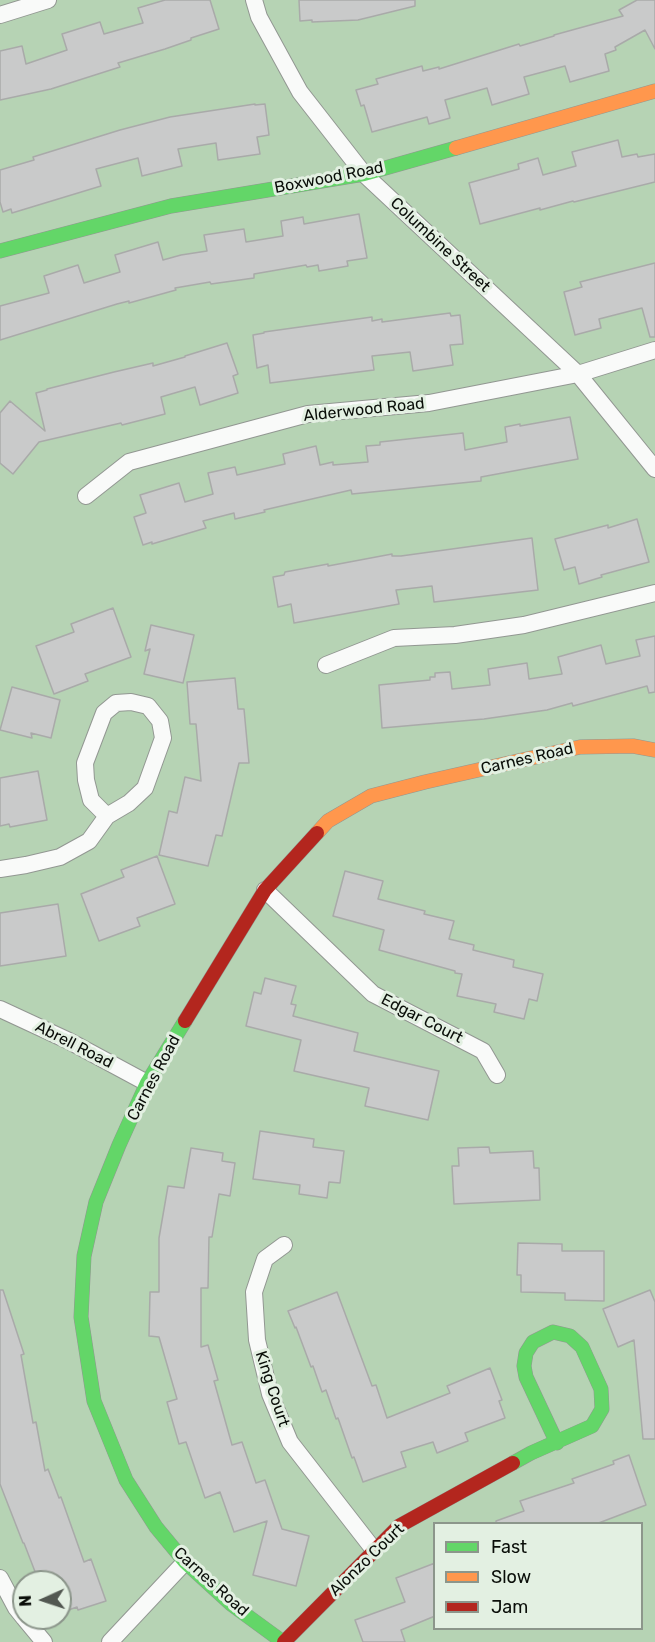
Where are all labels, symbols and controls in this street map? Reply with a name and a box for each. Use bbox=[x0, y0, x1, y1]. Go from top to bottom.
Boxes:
street label: Boxwood Road bbox=[273, 158, 385, 198]
street label: Columbine Street bbox=[386, 194, 494, 296]
street label: Alderwood Road bbox=[303, 394, 425, 426]
street label: Carnes Road bbox=[479, 739, 575, 779]
street label: Edgar Court bbox=[378, 990, 466, 1048]
street label: Abrell Road bbox=[32, 1017, 116, 1073]
street label: Carnes Road bbox=[123, 1032, 185, 1124]
street label: King Court bbox=[251, 1349, 293, 1429]
street label: Alonzo Court bbox=[326, 1520, 408, 1600]
legend bbox=[433, 1522, 643, 1630]
text: Fast bbox=[491, 1536, 527, 1558]
street label: Carnes Road bbox=[170, 1543, 252, 1621]
text: Slow bbox=[491, 1566, 531, 1588]
north arrow bbox=[12, 1570, 72, 1630]
text: N bbox=[16, 1595, 35, 1607]
text: Jam bbox=[491, 1596, 528, 1618]

